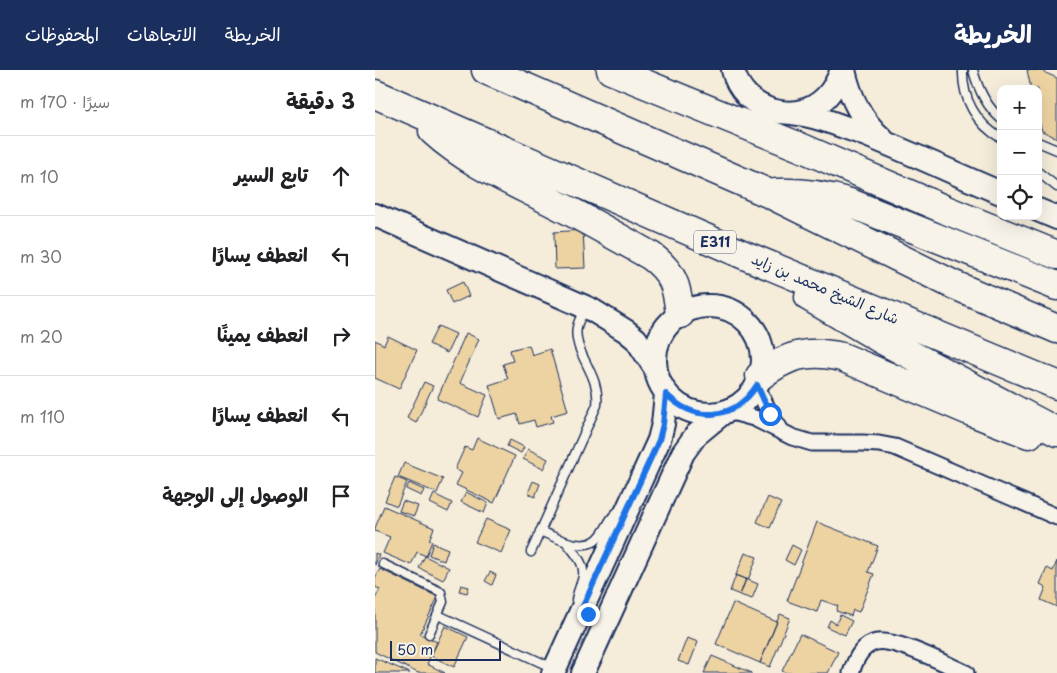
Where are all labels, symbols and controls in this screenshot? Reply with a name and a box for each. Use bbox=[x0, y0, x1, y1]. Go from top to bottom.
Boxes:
text: الخريطة bbox=[954, 15, 1032, 51]
text: المحفوظات bbox=[25, 20, 99, 47]
text: الاتجاهات bbox=[127, 20, 197, 47]
text: الخريطة bbox=[225, 20, 281, 47]
text: 3 دقيقة bbox=[286, 84, 355, 116]
map controls bbox=[997, 85, 1042, 220]
button: + bbox=[997, 85, 1042, 130]
text: سيرًا · 170 m bbox=[20, 89, 110, 113]
button: − bbox=[997, 130, 1042, 175]
text: تابع السير bbox=[234, 160, 308, 188]
icon: ahead bbox=[327, 162, 355, 190]
text: 10 m bbox=[20, 164, 59, 188]
button: locate bbox=[997, 175, 1042, 220]
road number: E311 bbox=[694, 230, 736, 253]
text: انعطف يسارًا bbox=[212, 240, 308, 268]
icon: left bbox=[327, 242, 355, 270]
text: 30 m bbox=[20, 244, 62, 268]
street label: شارع الشيخ محمد بن زايد bbox=[748, 246, 903, 329]
text: انعطف يمينًا bbox=[217, 320, 308, 348]
icon: right bbox=[327, 322, 355, 350]
text: 20 m bbox=[20, 324, 63, 348]
text: انعطف يسارًا bbox=[212, 400, 308, 428]
icon: left bbox=[327, 402, 355, 430]
route start bbox=[759, 403, 782, 426]
text: 110 m bbox=[20, 404, 65, 428]
text: الوصول إلى الوجهة bbox=[162, 480, 308, 508]
icon: arrive bbox=[327, 482, 355, 510]
route end bbox=[577, 603, 600, 626]
scale bar bbox=[390, 638, 501, 661]
text: 50 m bbox=[397, 639, 433, 660]

